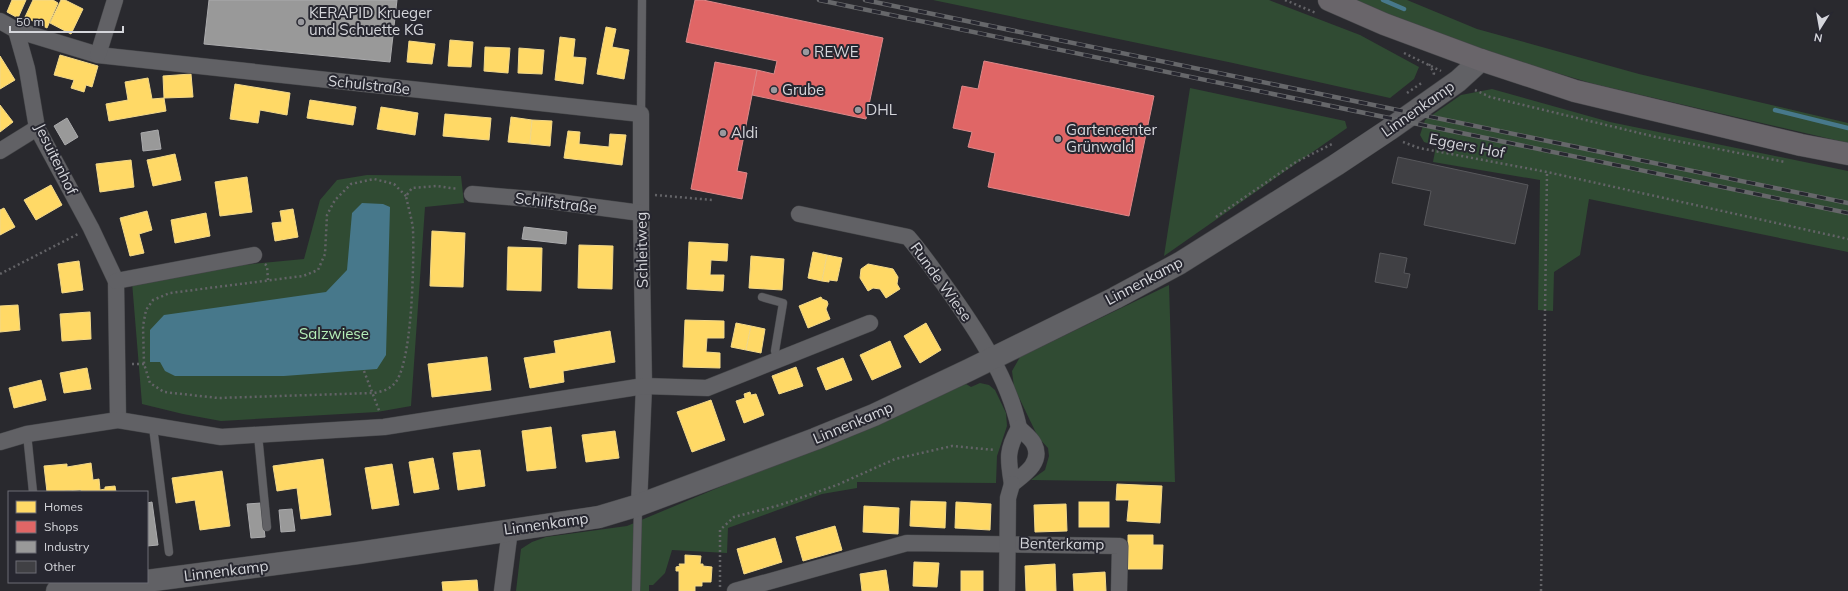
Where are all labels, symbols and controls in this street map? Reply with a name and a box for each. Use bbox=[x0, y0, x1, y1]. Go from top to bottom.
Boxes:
place label: KERAPID Krueger und Schuette KG bbox=[309, 3, 432, 39]
scale bar bbox=[10, 8, 123, 34]
north arrow bbox=[1800, 8, 1840, 48]
text: 50 m bbox=[16, 14, 44, 29]
marker: KERAPID Krueger und Schuette KG bbox=[296, 17, 306, 27]
text: N bbox=[1813, 30, 1824, 45]
place label: REWE bbox=[814, 42, 859, 61]
marker: REWE bbox=[801, 47, 811, 57]
street label: Schulstraße bbox=[327, 71, 411, 98]
street label: Linnenkamp bbox=[1377, 76, 1458, 141]
place label: Grube bbox=[782, 80, 824, 99]
marker: Grube bbox=[769, 85, 779, 95]
place label: DHL bbox=[866, 100, 897, 119]
marker: DHL bbox=[853, 105, 863, 115]
street label: Jesuitenhof bbox=[31, 120, 82, 198]
place label: Gartencenter Grünwald bbox=[1066, 120, 1157, 156]
place label: Aldi bbox=[731, 123, 758, 142]
marker: Aldi bbox=[718, 128, 728, 138]
street label: Eggers Hof bbox=[1428, 129, 1508, 162]
marker: Gartencenter Grünwald bbox=[1053, 134, 1063, 144]
street label: Schilfstraße bbox=[514, 188, 598, 217]
street label: Schleitweg bbox=[631, 212, 652, 288]
street label: Runde Wiese bbox=[906, 239, 976, 325]
street label: Linnenkamp bbox=[1102, 252, 1186, 309]
park label: Salzwiese bbox=[299, 324, 369, 343]
street label: Linnenkamp bbox=[810, 397, 896, 448]
legend bbox=[8, 491, 148, 583]
text: Homes bbox=[44, 499, 83, 514]
street label: Linnenkamp bbox=[502, 508, 589, 539]
text: Shops bbox=[44, 519, 79, 534]
street label: Benterkamp bbox=[1019, 533, 1105, 554]
text: Industry bbox=[44, 539, 90, 554]
street label: Linnenkamp bbox=[183, 556, 269, 585]
text: Other bbox=[44, 559, 76, 574]

